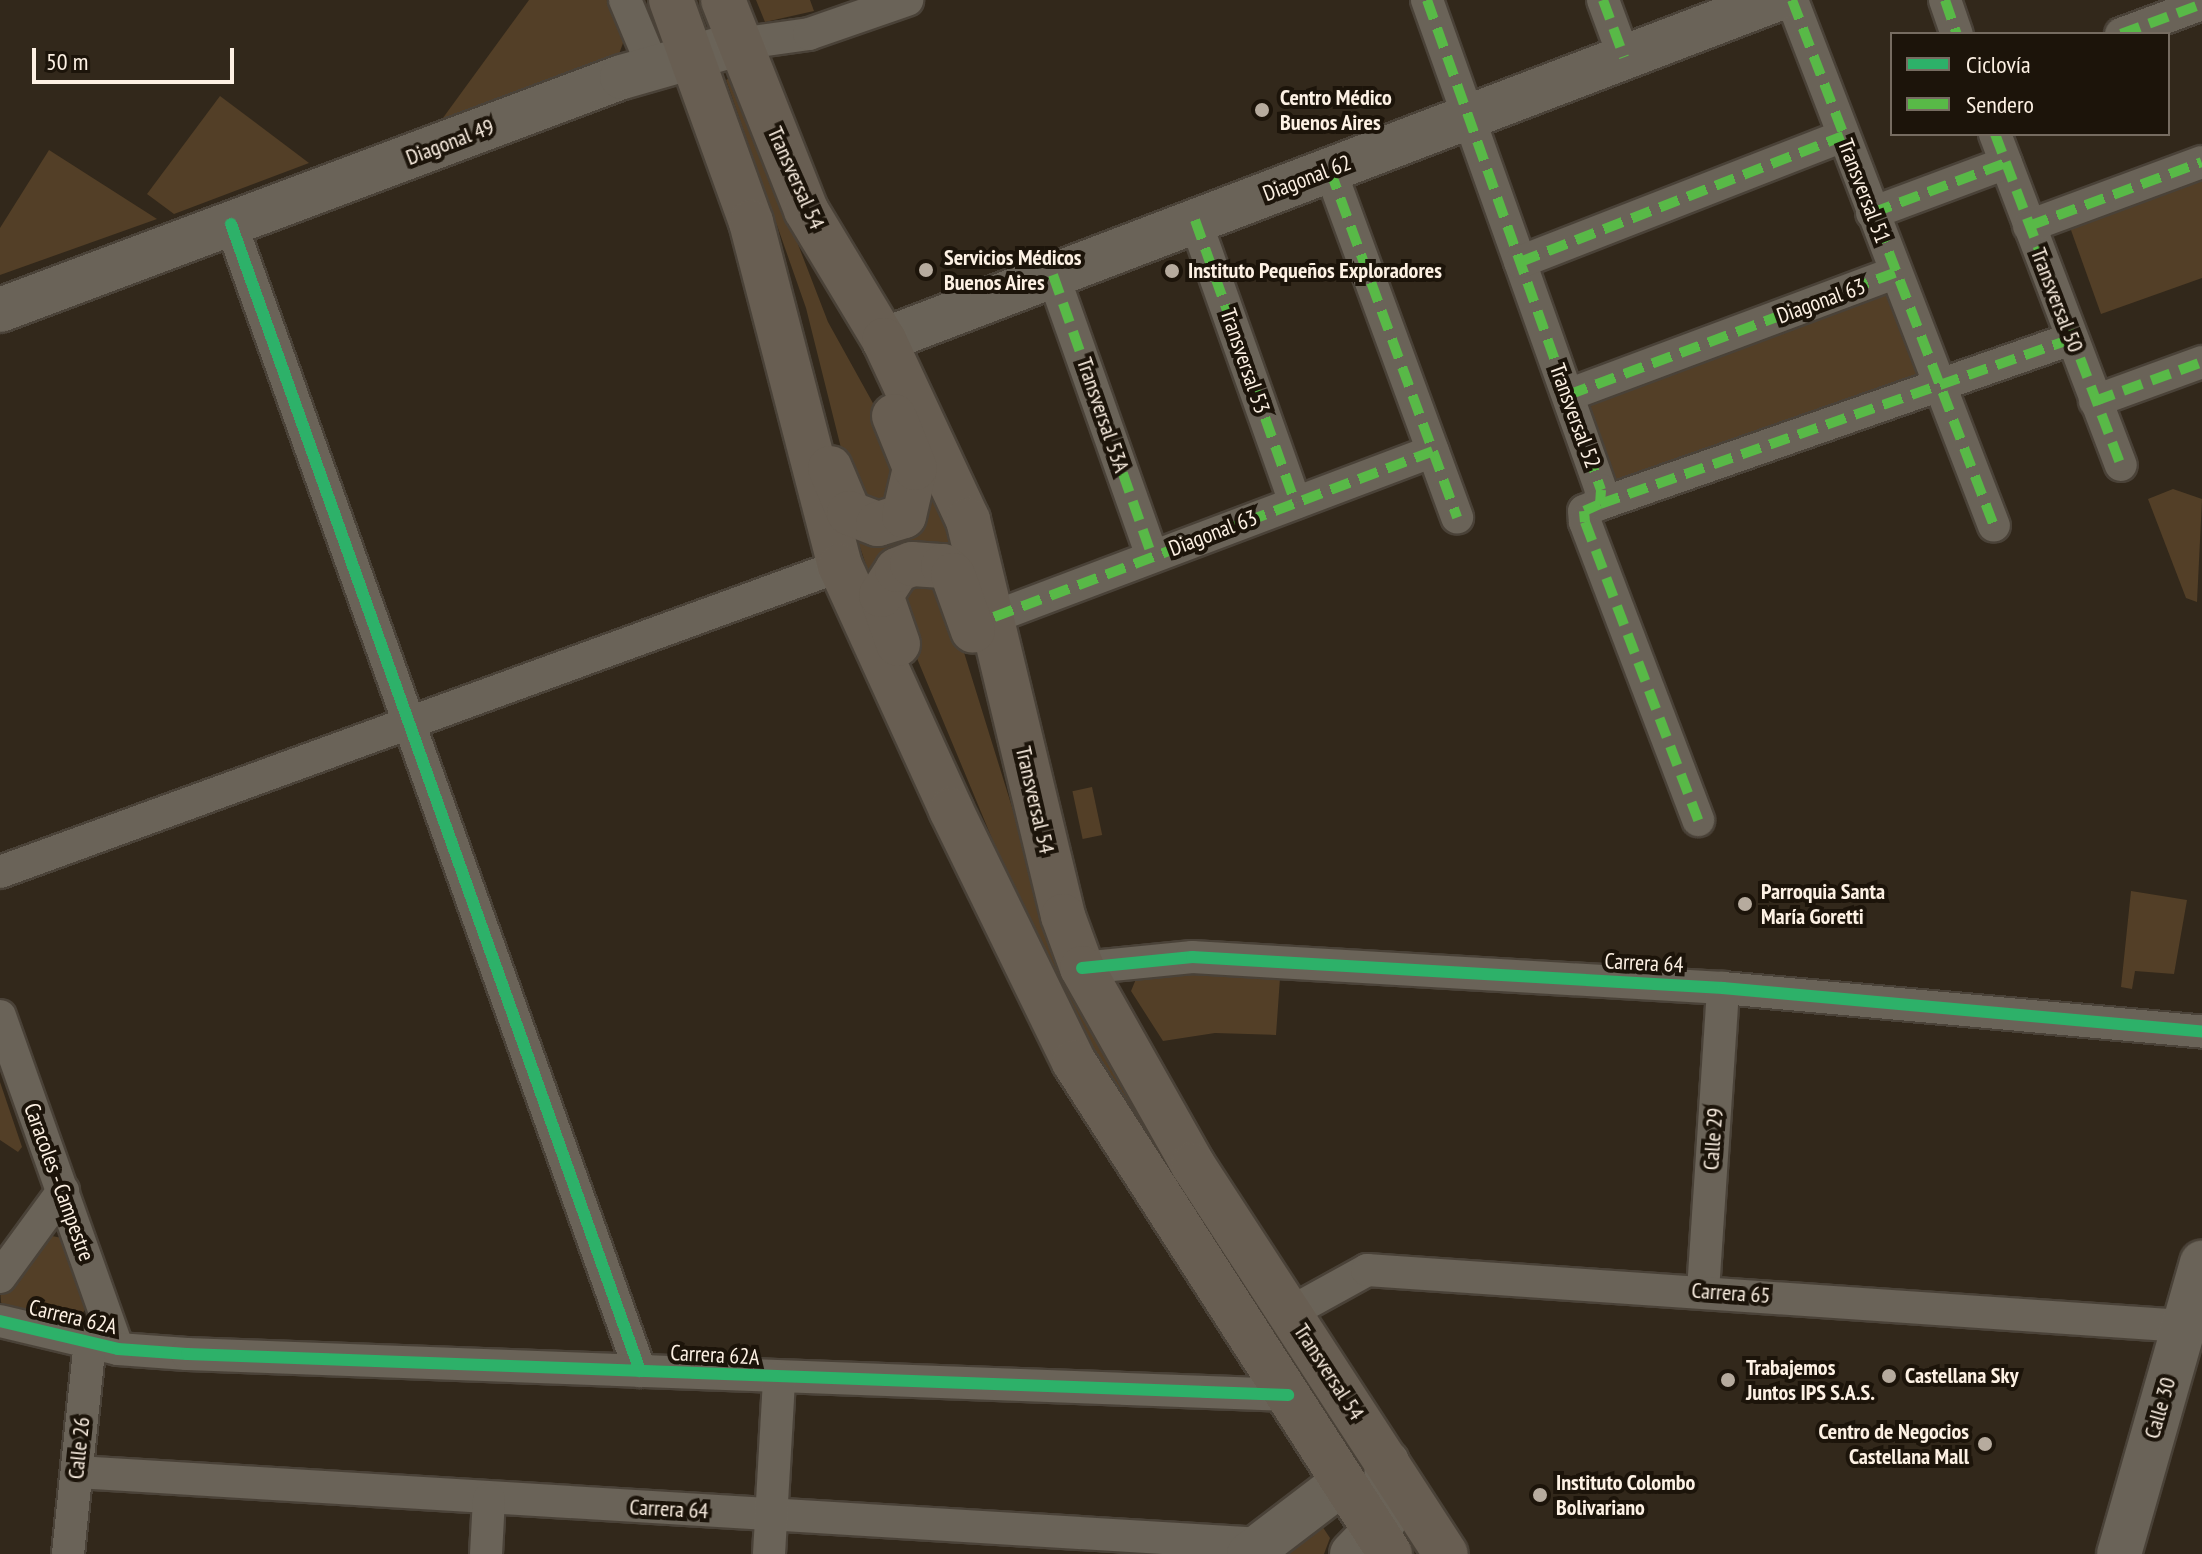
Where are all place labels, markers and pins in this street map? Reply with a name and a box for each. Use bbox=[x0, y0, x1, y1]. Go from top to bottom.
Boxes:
place label: Centro Médico Buenos Aires bbox=[1280, 84, 1392, 136]
marker: Centro Médico Buenos Aires bbox=[1251, 99, 1273, 121]
place label: Servicios Médicos Buenos Aires bbox=[944, 244, 1082, 296]
place label: Instituto Pequeños Exploradores bbox=[1188, 258, 1442, 284]
marker: Servicios Médicos Buenos Aires bbox=[915, 259, 937, 281]
marker: Instituto Pequeños Exploradores bbox=[1163, 262, 1181, 280]
place label: Parroquia Santa María Goretti bbox=[1761, 878, 1885, 930]
marker: Parroquia Santa María Goretti bbox=[1736, 895, 1754, 913]
place label: Trabajemos Juntos IPS S.A.S. bbox=[1746, 1354, 1875, 1406]
place label: Castellana Sky bbox=[1905, 1363, 2019, 1389]
marker: Castellana Sky bbox=[1880, 1367, 1898, 1385]
marker: Trabajemos Juntos IPS S.A.S. bbox=[1717, 1369, 1739, 1391]
place label: Centro de Negocios Castellana Mall bbox=[1818, 1418, 1969, 1470]
marker: Centro de Negocios Castellana Mall bbox=[1976, 1435, 1994, 1453]
place label: Instituto Colombo Bolivariano bbox=[1556, 1469, 1696, 1520]
marker: Instituto Colombo Bolivariano bbox=[1531, 1486, 1549, 1504]

